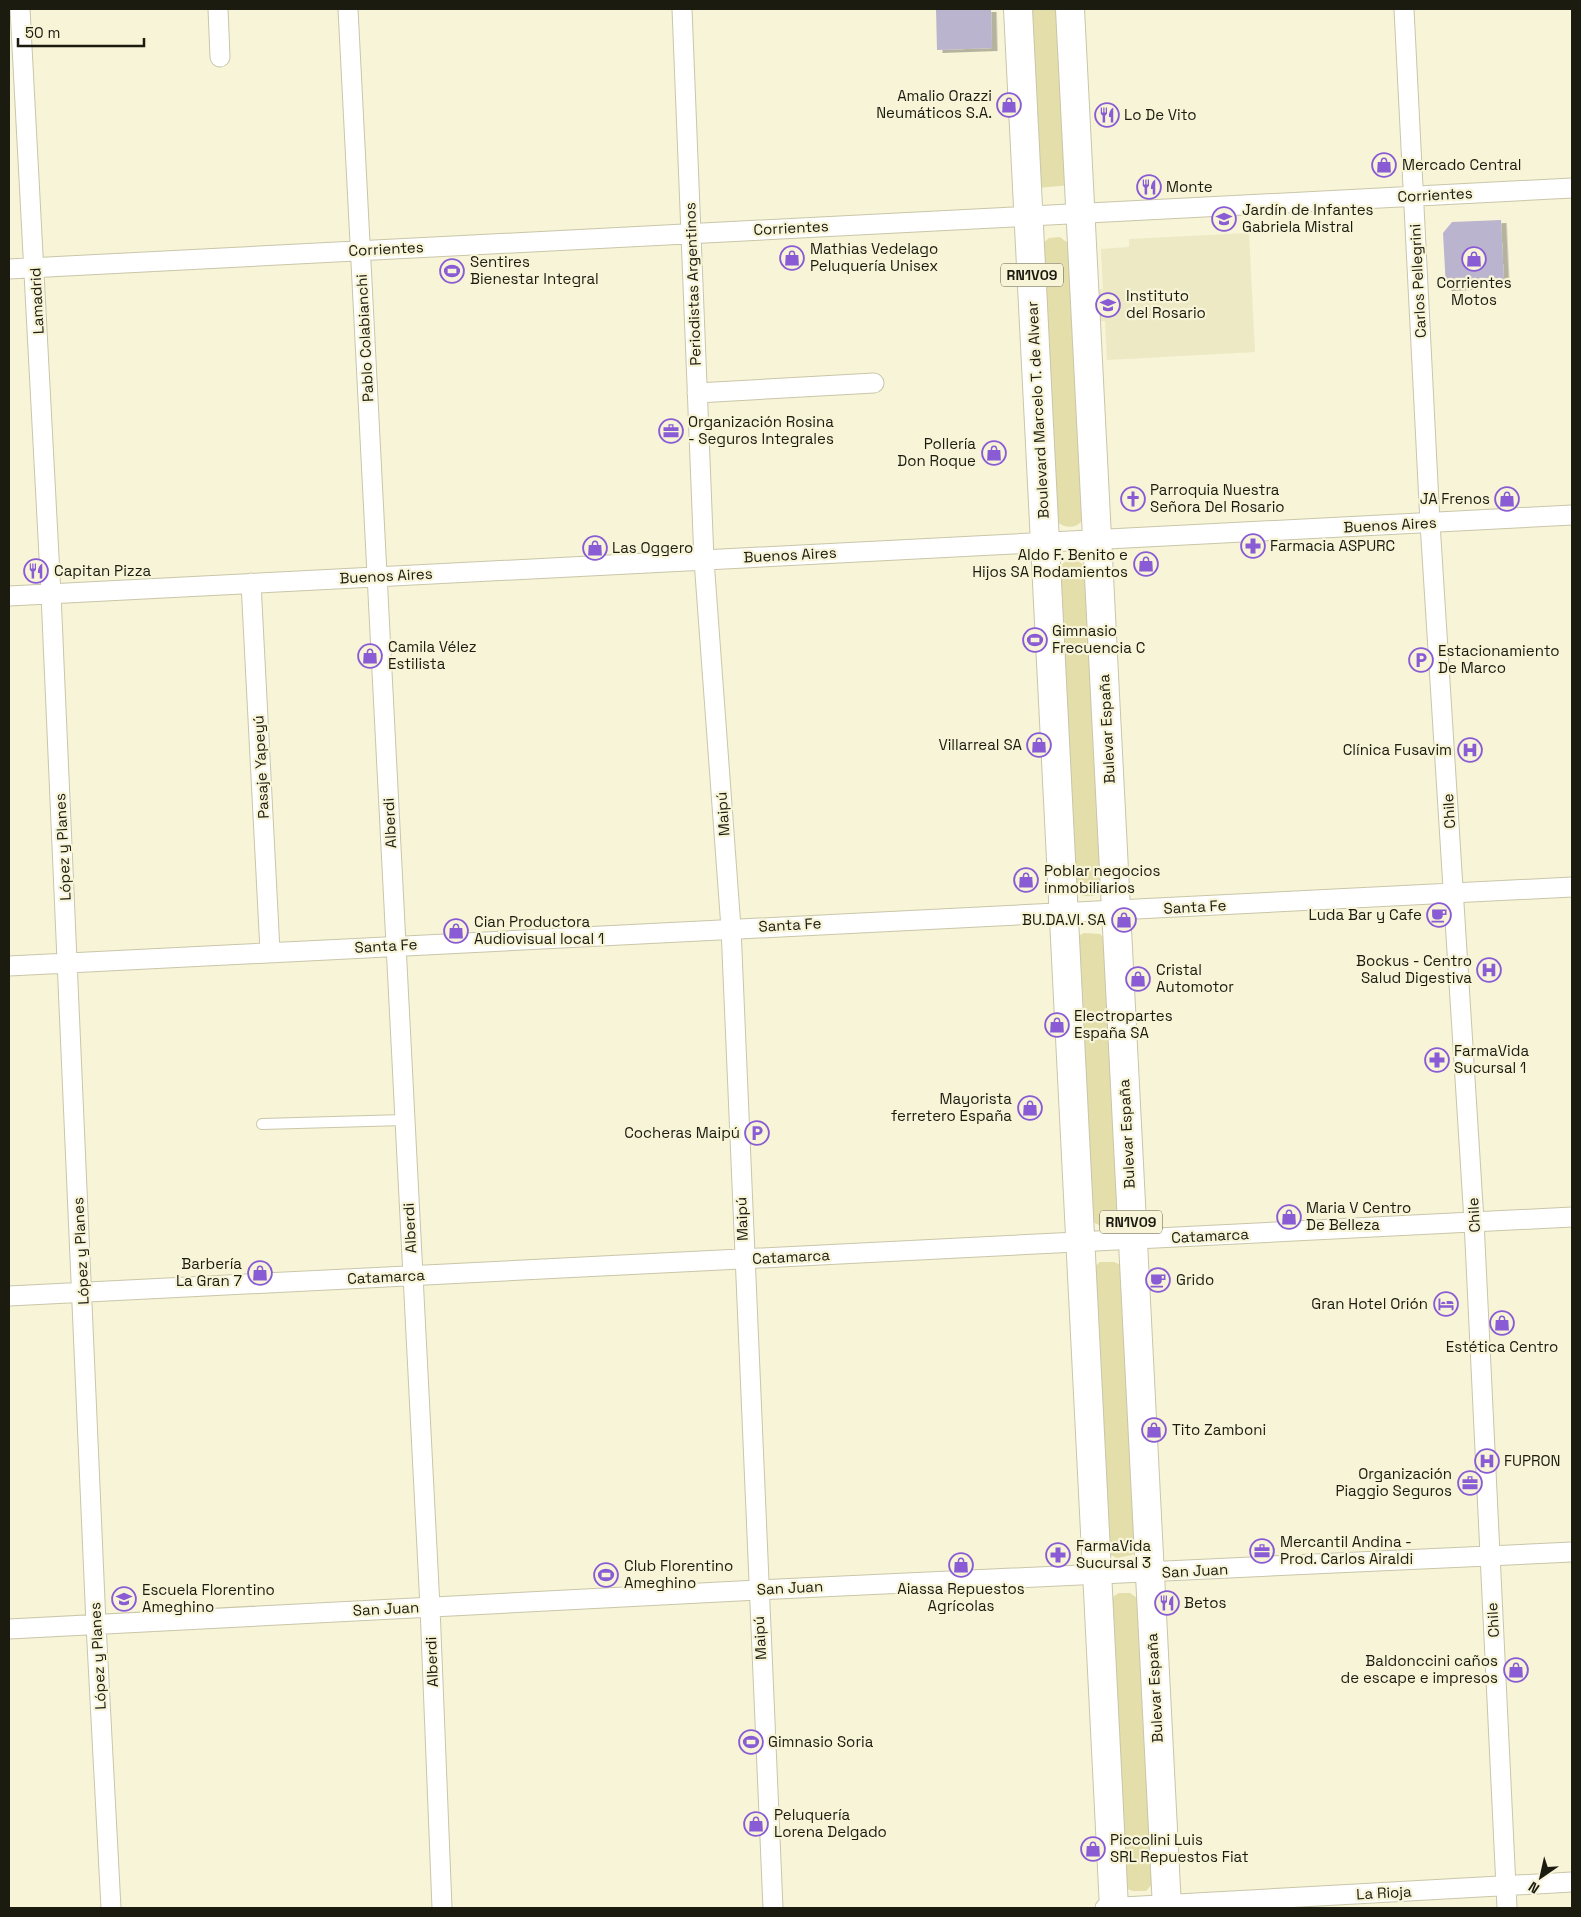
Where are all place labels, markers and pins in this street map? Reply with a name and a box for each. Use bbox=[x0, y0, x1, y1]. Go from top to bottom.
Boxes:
place label: Amalio Orazzi Neumáticos S.A. bbox=[876, 86, 992, 122]
shop icon: Amalio Orazzi Neumáticos S.A. bbox=[996, 92, 1022, 118]
restaurant icon: Lo De Vito bbox=[1094, 102, 1120, 128]
place label: Lo De Vito bbox=[1124, 105, 1197, 124]
shop icon: Mercado Central bbox=[1371, 152, 1397, 178]
place label: Mercado Central bbox=[1402, 155, 1522, 174]
restaurant icon: Monte bbox=[1136, 174, 1162, 200]
place label: Monte bbox=[1166, 177, 1213, 196]
place label: Jardín de Infantes Gabriela Mistral bbox=[1242, 200, 1374, 236]
school or university icon: Jardín de Infantes Gabriela Mistral bbox=[1211, 206, 1237, 232]
place label: Mathias Vedelago Peluquería Unisex bbox=[810, 239, 938, 275]
shop icon: Mathias Vedelago Peluquería Unisex bbox=[779, 245, 805, 271]
shop icon: Corrientes Motos bbox=[1461, 246, 1487, 272]
place label: Sentires Bienestar Integral bbox=[470, 252, 599, 288]
sports icon: Sentires Bienestar Integral bbox=[439, 258, 465, 284]
place label: Corrientes Motos bbox=[1436, 273, 1512, 309]
place label: Instituto del Rosario bbox=[1126, 286, 1206, 322]
school or university icon: Instituto del Rosario bbox=[1095, 292, 1121, 318]
place label: Organización Rosina - Seguros Integrales bbox=[688, 412, 834, 448]
office icon: Organización Rosina - Seguros Integrales bbox=[658, 418, 684, 444]
place label: Pollería Don Roque bbox=[897, 434, 976, 470]
shop icon: Pollería Don Roque bbox=[981, 440, 1007, 466]
place label: Parroquia Nuestra Señora Del Rosario bbox=[1150, 480, 1285, 516]
church icon: Parroquia Nuestra Señora Del Rosario bbox=[1120, 486, 1146, 512]
shop icon: JA Frenos bbox=[1494, 486, 1520, 512]
place label: JA Frenos bbox=[1420, 489, 1490, 508]
pharmacy icon: Farmacia ASPURC bbox=[1240, 533, 1266, 559]
shop icon: Las Oggero bbox=[582, 535, 608, 561]
place label: Farmacia ASPURC bbox=[1270, 536, 1395, 555]
place label: Las Oggero bbox=[612, 538, 693, 557]
place label: Aldo F. Benito e Hijos SA Rodamientos bbox=[972, 545, 1128, 581]
shop icon: Aldo F. Benito e Hijos SA Rodamientos bbox=[1133, 551, 1159, 577]
restaurant icon: Capitan Pizza bbox=[23, 558, 49, 584]
place label: Capitan Pizza bbox=[54, 561, 151, 580]
place label: Gimnasio Frecuencia C bbox=[1052, 621, 1145, 657]
sports icon: Gimnasio Frecuencia C bbox=[1022, 627, 1048, 653]
place label: Camila Vélez Estilista bbox=[388, 637, 477, 673]
place label: Estacionamiento De Marco bbox=[1438, 641, 1560, 677]
shop icon: Camila Vélez Estilista bbox=[357, 643, 383, 669]
parking icon: Estacionamiento De Marco bbox=[1408, 647, 1434, 673]
shop icon: Villarreal SA bbox=[1026, 732, 1052, 758]
place label: Villarreal SA bbox=[938, 735, 1023, 754]
hospital icon: Clínica Fusavim bbox=[1457, 737, 1483, 763]
place label: Clínica Fusavim bbox=[1343, 740, 1452, 759]
place label: Poblar negocios inmobiliarios bbox=[1044, 861, 1160, 897]
shop icon: Poblar negocios inmobiliarios bbox=[1013, 867, 1039, 893]
cafe icon: Luda Bar y Cafe bbox=[1426, 902, 1452, 928]
place label: Luda Bar y Cafe bbox=[1309, 905, 1422, 924]
shop icon: BU.DA.VI. SA bbox=[1111, 907, 1137, 933]
place label: BU.DA.VI. SA bbox=[1022, 910, 1107, 929]
place label: Cian Productora Audiovisual local 1 bbox=[474, 912, 604, 948]
shop icon: Cian Productora Audiovisual local 1 bbox=[443, 918, 469, 944]
place label: Bockus - Centro Salud Digestiva bbox=[1356, 951, 1472, 987]
hospital icon: Bockus - Centro Salud Digestiva bbox=[1476, 957, 1502, 983]
place label: Cristal Automotor bbox=[1156, 960, 1234, 996]
shop icon: Cristal Automotor bbox=[1125, 966, 1151, 992]
place label: Electropartes España SA bbox=[1074, 1006, 1173, 1042]
shop icon: Electropartes España SA bbox=[1044, 1012, 1070, 1038]
place label: FarmaVida Sucursal 1 bbox=[1454, 1041, 1529, 1077]
pharmacy icon: FarmaVida Sucursal 1 bbox=[1424, 1047, 1450, 1073]
place label: Mayorista ferretero España bbox=[891, 1089, 1012, 1125]
shop icon: Mayorista ferretero España bbox=[1017, 1095, 1043, 1121]
parking icon: Cocheras Maipú bbox=[744, 1120, 770, 1146]
place label: Cocheras Maipú bbox=[624, 1123, 740, 1142]
place label: Maria V Centro De Belleza bbox=[1306, 1198, 1411, 1234]
shop icon: Maria V Centro De Belleza bbox=[1276, 1204, 1302, 1230]
place label: Barbería La Gran 7 bbox=[176, 1254, 242, 1290]
shop icon: Barbería La Gran 7 bbox=[247, 1260, 273, 1286]
cafe icon: Grido bbox=[1145, 1267, 1171, 1293]
place label: Grido bbox=[1176, 1270, 1214, 1289]
hotel icon: Gran Hotel Orión bbox=[1433, 1291, 1459, 1317]
place label: Gran Hotel Orión bbox=[1311, 1294, 1428, 1313]
shop icon: Estética Centro bbox=[1489, 1310, 1515, 1336]
place label: Estética Centro bbox=[1446, 1337, 1558, 1356]
shop icon: Tito Zamboni bbox=[1141, 1417, 1167, 1443]
place label: Tito Zamboni bbox=[1172, 1420, 1266, 1439]
hospital icon: FUPRON bbox=[1474, 1448, 1500, 1474]
place label: FUPRON bbox=[1504, 1451, 1561, 1470]
place label: Organización Piaggio Seguros bbox=[1335, 1464, 1452, 1500]
office icon: Organización Piaggio Seguros bbox=[1457, 1470, 1483, 1496]
place label: Mercantil Andina - Prod. Carlos Airaldi bbox=[1280, 1532, 1413, 1568]
place label: FarmaVida Sucursal 3 bbox=[1076, 1536, 1151, 1572]
office icon: Mercantil Andina - Prod. Carlos Airaldi bbox=[1249, 1538, 1275, 1564]
pharmacy icon: FarmaVida Sucursal 3 bbox=[1045, 1542, 1071, 1568]
shop icon: Aiassa Repuestos Agrícolas bbox=[948, 1552, 974, 1578]
place label: Club Florentino Ameghino bbox=[624, 1556, 733, 1592]
sports icon: Club Florentino Ameghino bbox=[593, 1562, 619, 1588]
place label: Aiassa Repuestos Agrícolas bbox=[897, 1579, 1025, 1615]
place label: Escuela Florentino Ameghino bbox=[142, 1580, 275, 1616]
school or university icon: Escuela Florentino Ameghino bbox=[111, 1586, 137, 1612]
restaurant icon: Betos bbox=[1154, 1590, 1180, 1616]
place label: Betos bbox=[1184, 1593, 1226, 1612]
place label: Baldonccini caños de escape e impresos bbox=[1341, 1651, 1498, 1687]
shop icon: Baldonccini caños de escape e impresos bbox=[1503, 1657, 1529, 1683]
sports icon: Gimnasio Soria bbox=[738, 1729, 764, 1755]
place label: Gimnasio Soria bbox=[768, 1732, 874, 1751]
place label: Peluquería Lorena Delgado bbox=[774, 1805, 887, 1841]
shop icon: Peluquería Lorena Delgado bbox=[743, 1811, 769, 1837]
place label: Piccolini Luis SRL Repuestos Fiat bbox=[1110, 1830, 1249, 1866]
shop icon: Piccolini Luis SRL Repuestos Fiat bbox=[1080, 1836, 1106, 1862]

